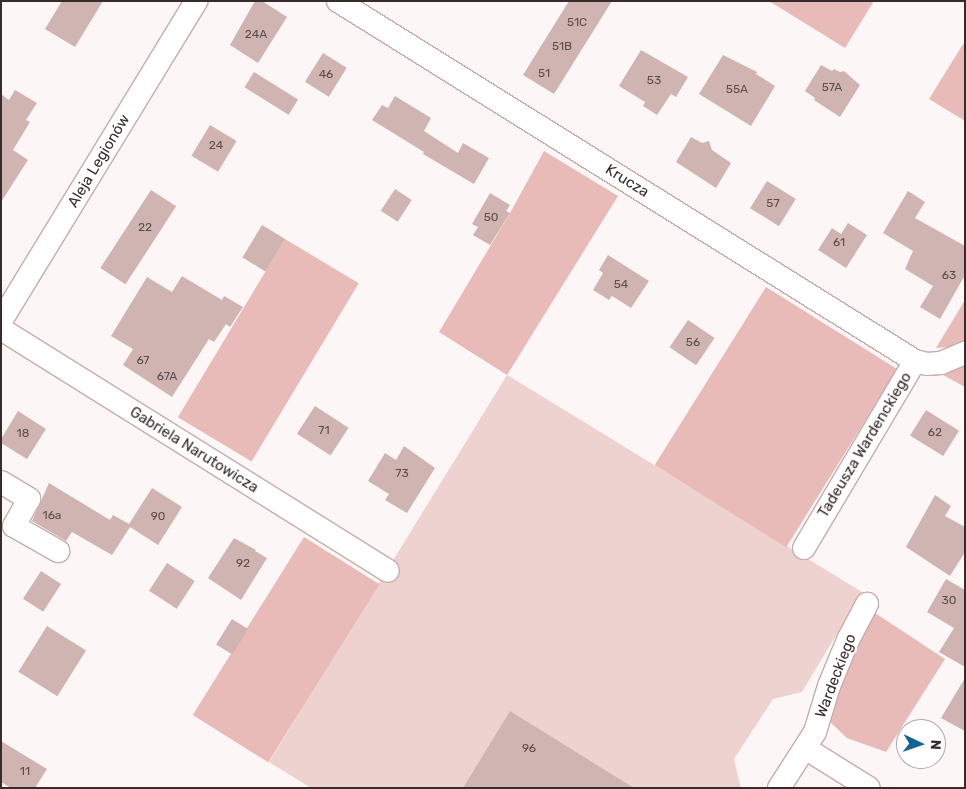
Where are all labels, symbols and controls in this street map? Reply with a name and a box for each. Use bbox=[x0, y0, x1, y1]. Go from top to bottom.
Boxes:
house number: 51C bbox=[567, 16, 587, 30]
house number: 24A bbox=[245, 28, 267, 42]
house number: 51B bbox=[552, 40, 572, 54]
house number: 51 bbox=[538, 67, 550, 81]
house number: 46 bbox=[319, 68, 333, 82]
house number: 53 bbox=[647, 74, 661, 88]
house number: 57A bbox=[822, 81, 842, 95]
house number: 55A bbox=[726, 83, 748, 97]
street label: Aleja Legionów bbox=[64, 111, 134, 211]
house number: 24 bbox=[209, 139, 223, 153]
street label: Krucza bbox=[602, 161, 652, 201]
house number: 57 bbox=[766, 197, 780, 211]
house number: 50 bbox=[484, 211, 498, 225]
house number: 22 bbox=[138, 221, 152, 235]
house number: 61 bbox=[833, 236, 845, 250]
house number: 63 bbox=[942, 269, 956, 283]
house number: 54 bbox=[614, 278, 628, 292]
house number: 56 bbox=[686, 336, 700, 350]
house number: 67 bbox=[136, 354, 150, 368]
street label: Tadeusza Wardenckiego bbox=[814, 369, 916, 521]
house number: 67A bbox=[157, 370, 177, 384]
street label: Gabriela Narutowicza bbox=[126, 403, 262, 497]
house number: 71 bbox=[318, 424, 330, 438]
house number: 62 bbox=[928, 426, 942, 440]
house number: 18 bbox=[17, 427, 29, 441]
house number: 73 bbox=[395, 467, 409, 481]
house number: 16a bbox=[43, 509, 61, 523]
house number: 90 bbox=[151, 510, 165, 524]
house number: 92 bbox=[236, 557, 250, 571]
house number: 30 bbox=[942, 594, 956, 608]
street label: Wardeckiego bbox=[812, 631, 860, 721]
north arrow bbox=[896, 719, 946, 769]
text: N bbox=[927, 739, 944, 750]
house number: 96 bbox=[522, 742, 536, 756]
house number: 11 bbox=[20, 765, 30, 779]

